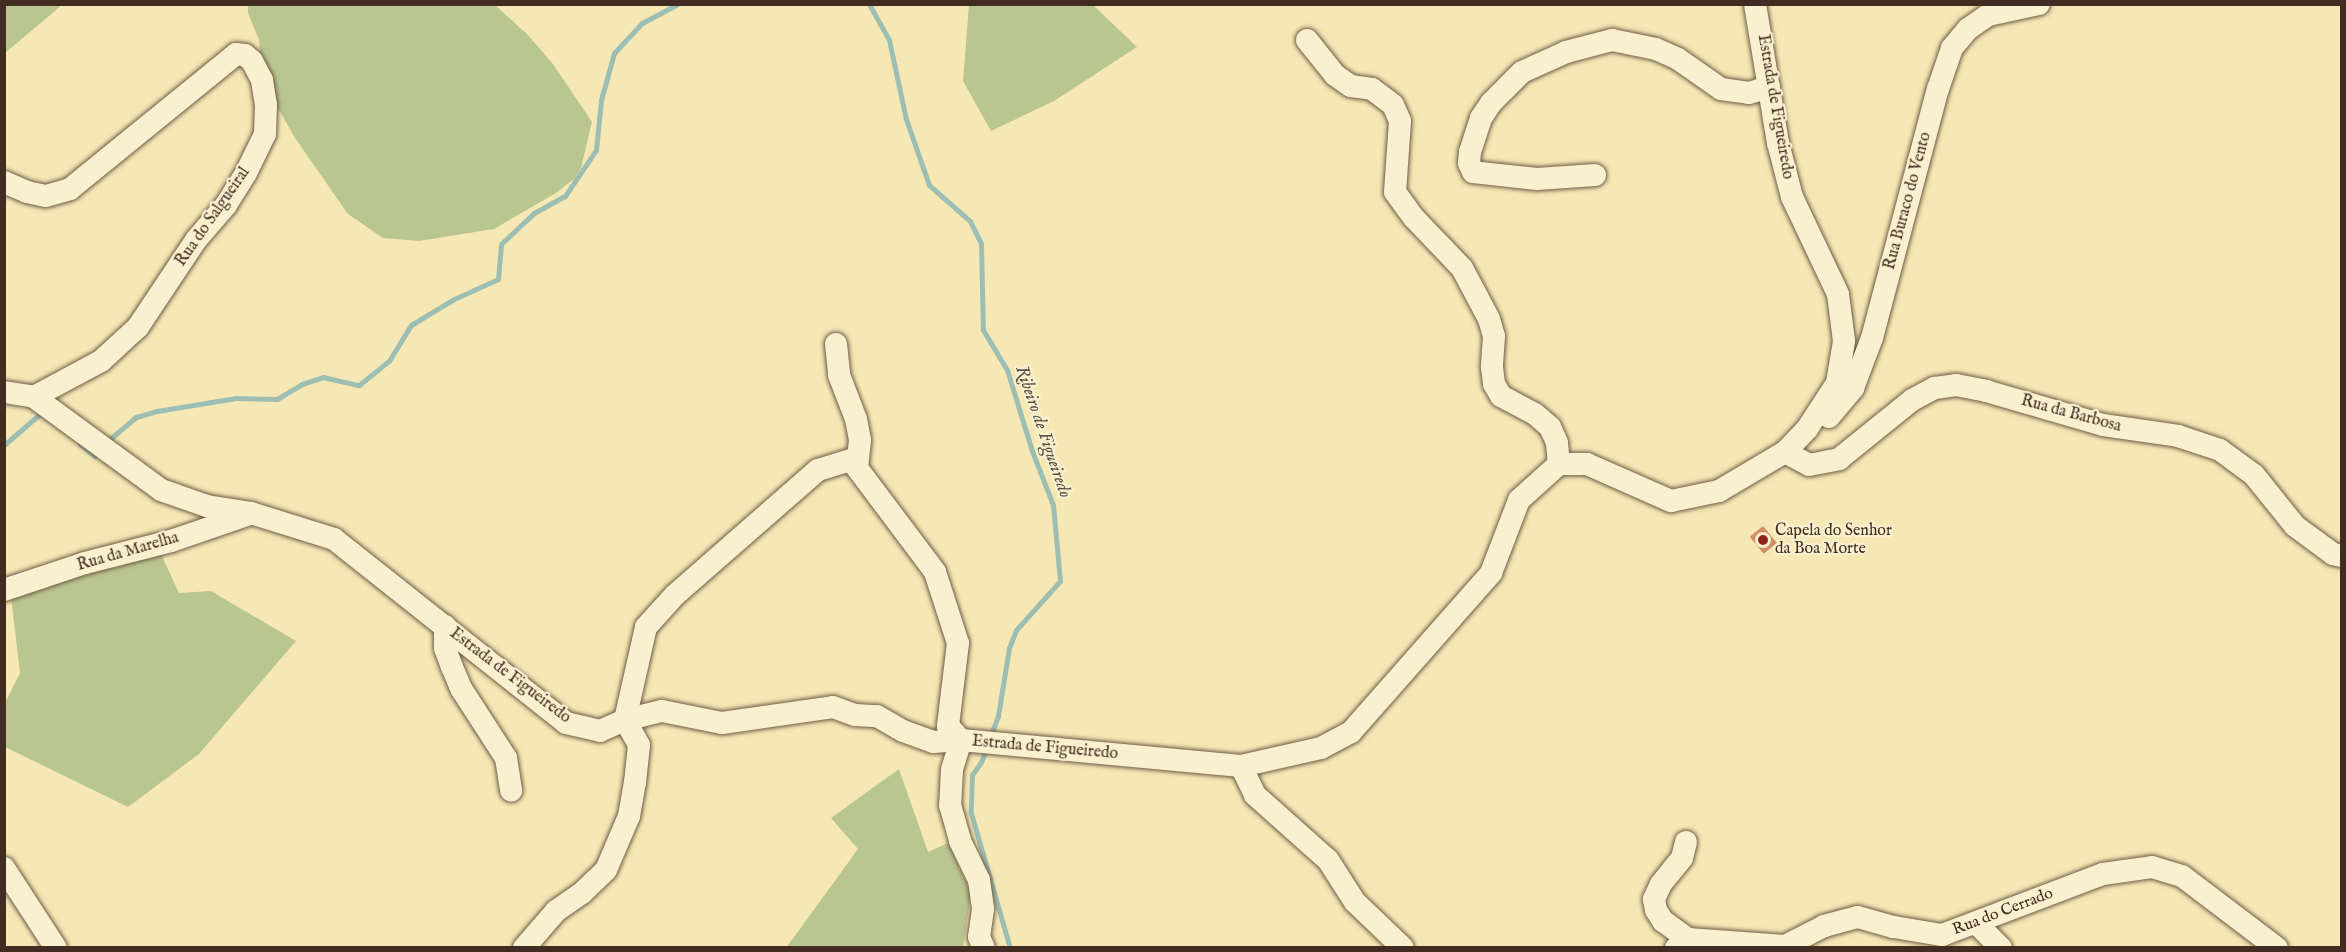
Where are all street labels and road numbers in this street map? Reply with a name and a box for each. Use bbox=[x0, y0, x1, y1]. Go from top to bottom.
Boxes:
street label: Estrada de Figueiredo bbox=[1753, 33, 1797, 181]
street label: Rua Buraco do Vento bbox=[1880, 130, 1936, 272]
street label: Rua do Salgueiral bbox=[172, 164, 254, 270]
street label: Rua da Barbosa bbox=[2019, 391, 2123, 437]
street label: Rua da Marelha bbox=[75, 528, 181, 576]
street label: Estrada de Figueiredo bbox=[446, 624, 574, 728]
street label: Estrada de Figueiredo bbox=[971, 732, 1119, 764]
street label: Rua do Cerrado bbox=[1950, 884, 2056, 940]

